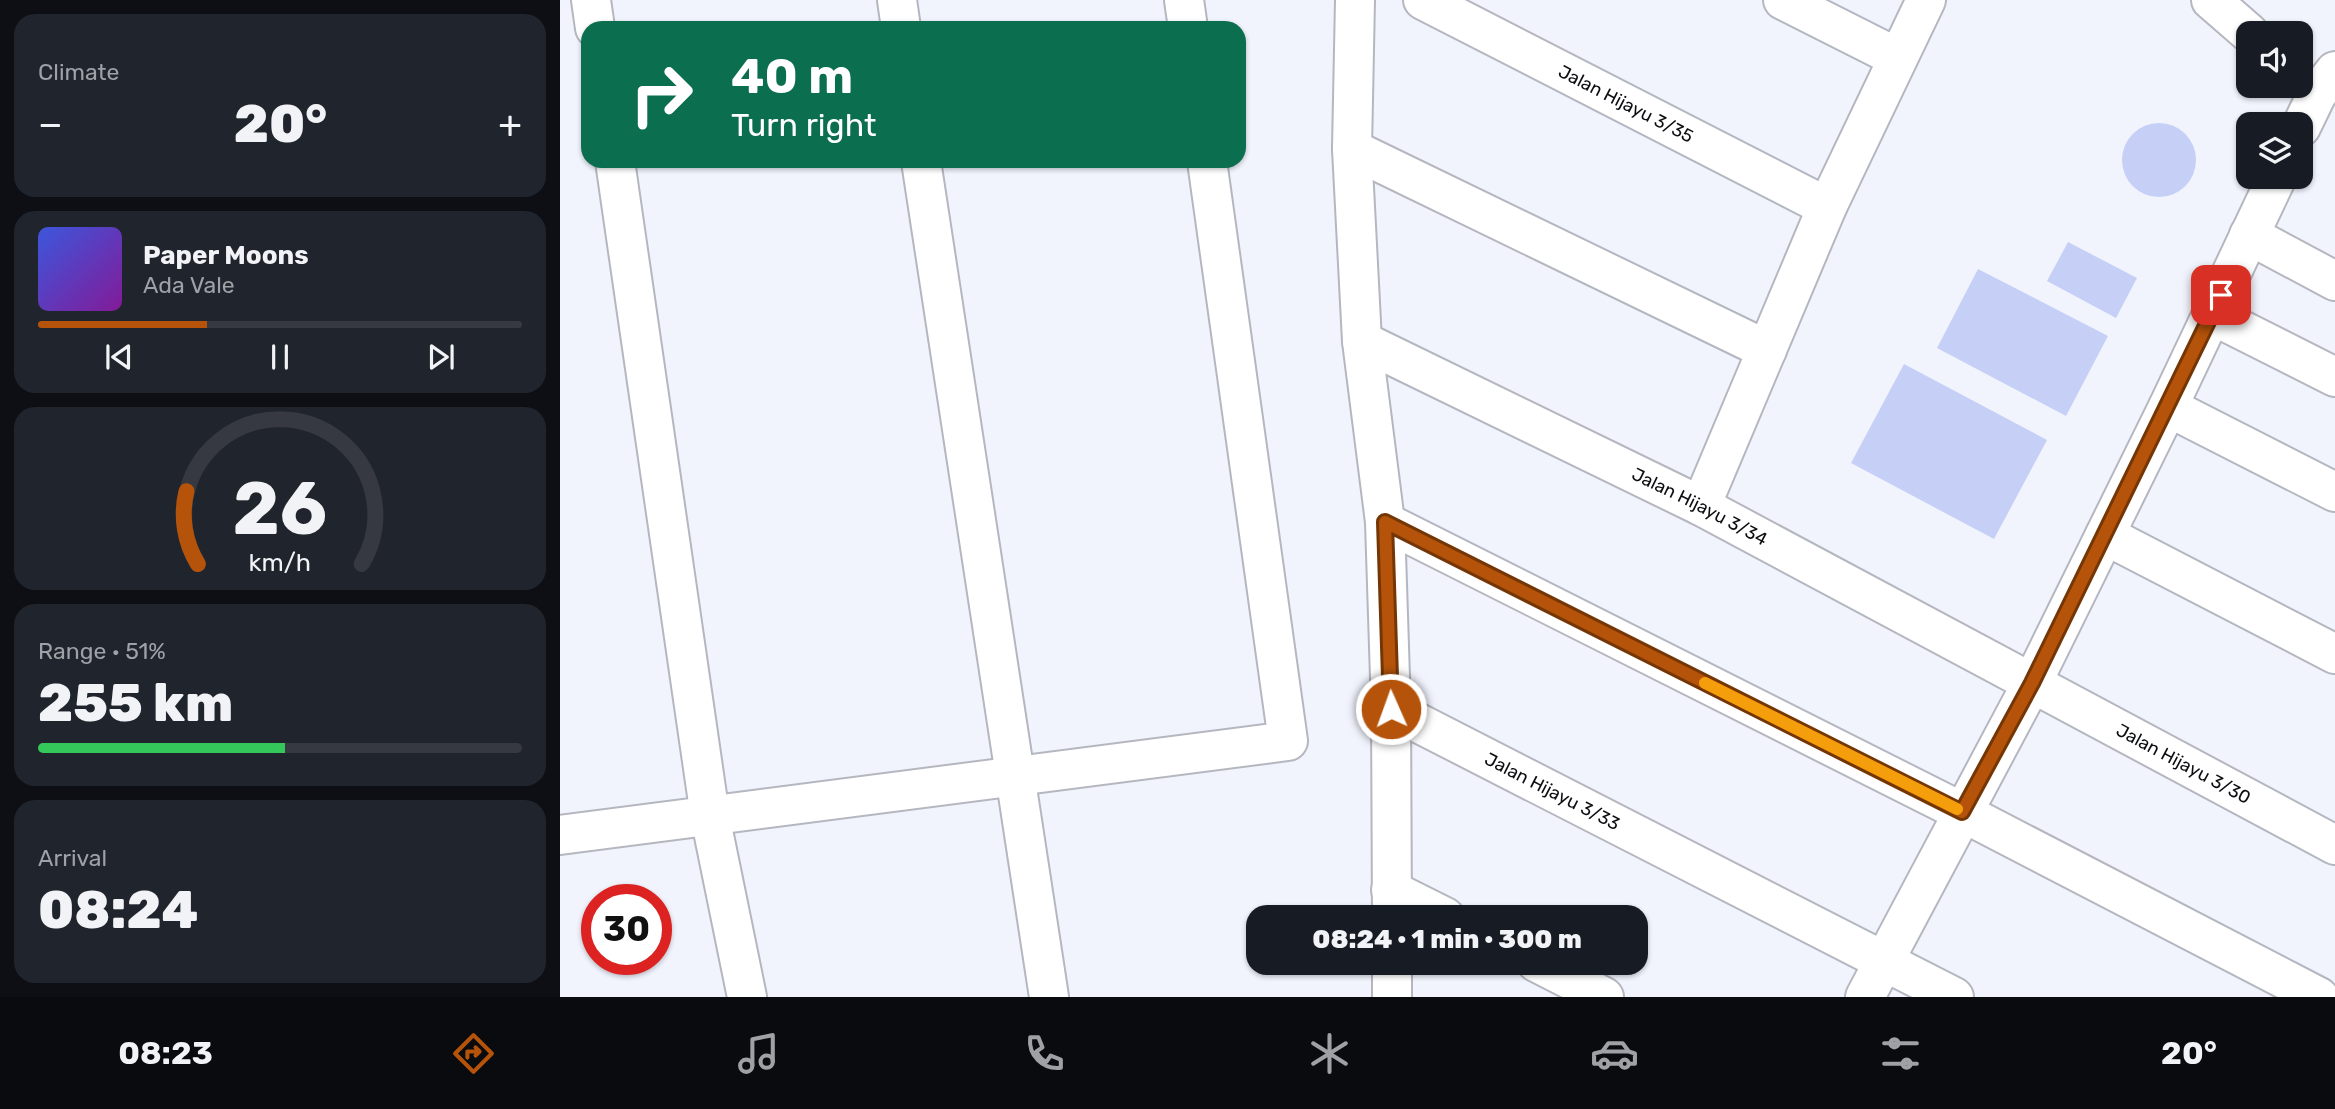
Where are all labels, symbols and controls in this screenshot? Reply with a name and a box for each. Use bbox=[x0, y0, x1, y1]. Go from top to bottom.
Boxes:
map controls bbox=[2236, 21, 2313, 189]
button: sound bbox=[2236, 21, 2313, 98]
text: 40 m bbox=[731, 47, 853, 105]
icon: right bbox=[616, 49, 707, 140]
text: Climate bbox=[38, 58, 119, 86]
street label: Jalan Hijayu 3/35 bbox=[1555, 60, 1697, 148]
text: 20° bbox=[234, 93, 327, 155]
text: − bbox=[38, 101, 63, 147]
text: + bbox=[498, 101, 522, 147]
text: Turn right bbox=[731, 106, 876, 144]
button: layers bbox=[2236, 112, 2313, 189]
text: Paper Moons bbox=[143, 240, 309, 271]
pin bbox=[2191, 265, 2251, 325]
text: Ada Vale bbox=[143, 271, 235, 299]
icon: arrive bbox=[2202, 276, 2240, 314]
icon: previous bbox=[100, 338, 138, 376]
icon: pause bbox=[261, 338, 299, 376]
icon: next bbox=[422, 338, 460, 376]
street label: Jalan Hijayu 3/34 bbox=[1628, 463, 1771, 550]
text: 26 bbox=[233, 467, 327, 553]
text: km/h bbox=[249, 548, 311, 577]
text: Range · 51% bbox=[38, 637, 166, 665]
text: 255 km bbox=[38, 672, 233, 734]
position arrow bbox=[1354, 672, 1428, 746]
street label: Jalan Hijayu 3/30 bbox=[2112, 719, 2254, 809]
street label: Jalan Hijayu 3/33 bbox=[1481, 748, 1624, 835]
text: Arrival bbox=[38, 844, 107, 872]
text: 08:24 bbox=[38, 879, 198, 941]
speed limit sign: 30 bbox=[581, 884, 672, 975]
text: 08:24 · 1 min · 300 m bbox=[1312, 924, 1582, 955]
icon: directions bbox=[449, 1029, 498, 1078]
icon: music bbox=[734, 1029, 783, 1078]
icon: phone bbox=[1020, 1029, 1069, 1078]
icon: climate bbox=[1305, 1029, 1354, 1078]
icon: car bbox=[1590, 1029, 1639, 1078]
icon: filters bbox=[1876, 1029, 1925, 1078]
text: 08:23 bbox=[118, 1034, 213, 1072]
text: 20° bbox=[2161, 1034, 2217, 1072]

